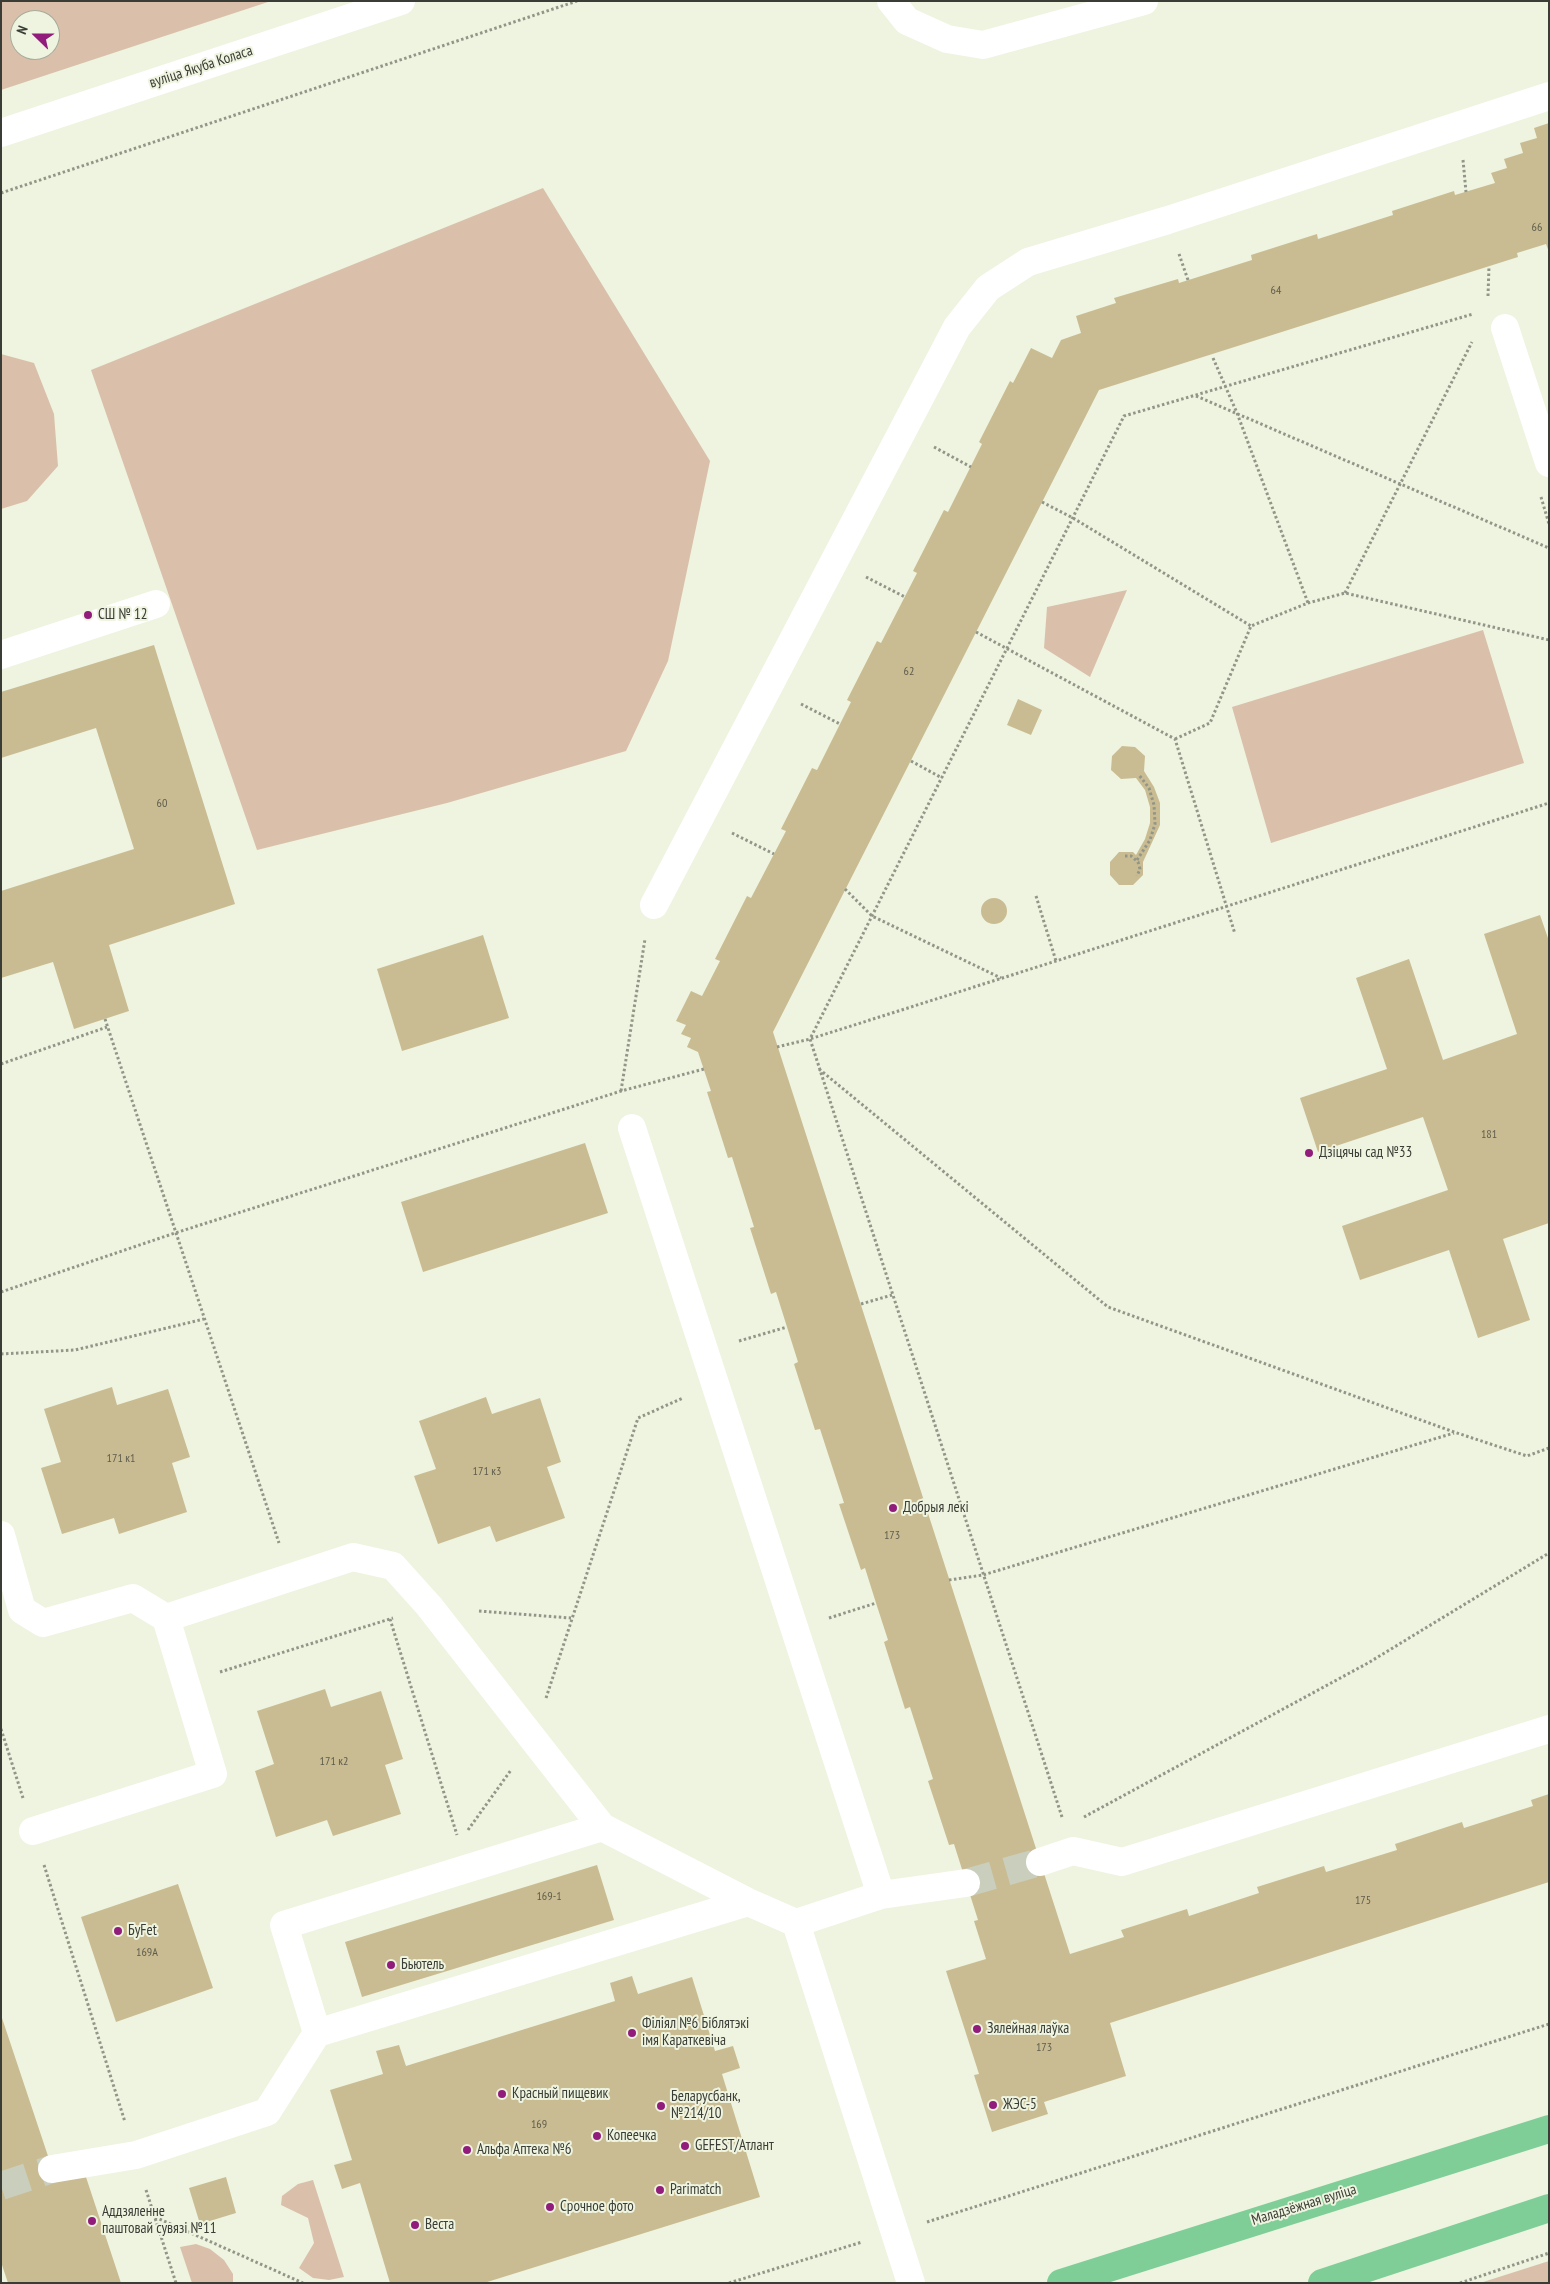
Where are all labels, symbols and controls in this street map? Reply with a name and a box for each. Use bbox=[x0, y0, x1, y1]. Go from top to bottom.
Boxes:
north arrow bbox=[10, 10, 60, 60]
text: N bbox=[12, 23, 32, 37]
street label: вуліца Якуба Коласа bbox=[147, 42, 255, 92]
house number: 66 bbox=[1532, 221, 1542, 235]
house number: 64 bbox=[1271, 284, 1281, 298]
place label: СШ № 12 bbox=[98, 606, 148, 624]
marker: СШ № 12 bbox=[82, 609, 94, 621]
house number: 62 bbox=[904, 665, 914, 679]
house number: 60 bbox=[157, 797, 167, 811]
house number: 181 bbox=[1481, 1128, 1497, 1142]
place label: Дзіцячы сад №33 bbox=[1319, 1144, 1412, 1162]
marker: Дзіцячы сад №33 bbox=[1303, 1147, 1315, 1159]
house number: 171 к1 bbox=[107, 1452, 135, 1466]
house number: 171 к3 bbox=[473, 1465, 501, 1479]
place label: Добрыя лекі bbox=[903, 1499, 969, 1517]
marker: Добрыя лекі bbox=[887, 1502, 899, 1514]
house number: 173 bbox=[884, 1529, 900, 1543]
house number: 171 к2 bbox=[320, 1755, 348, 1769]
house number: 169-1 bbox=[536, 1890, 562, 1904]
house number: 175 bbox=[1355, 1894, 1371, 1908]
place label: БуFet bbox=[128, 1922, 157, 1940]
marker: БуFet bbox=[112, 1925, 124, 1937]
house number: 169А bbox=[136, 1946, 158, 1960]
place label: Бьютель bbox=[401, 1956, 444, 1974]
marker: Бьютель bbox=[385, 1959, 397, 1971]
place label: Філіял №6 Біблятэкі імя Караткевіча bbox=[642, 2015, 749, 2050]
place label: Зялейная лаўка bbox=[987, 2020, 1069, 2038]
marker: Зялейная лаўка bbox=[971, 2023, 983, 2035]
marker: Філіял №6 Біблятэкі імя Караткевіча bbox=[626, 2027, 638, 2039]
house number: 173 bbox=[1036, 2041, 1052, 2055]
place label: Красный пищевик bbox=[512, 2085, 608, 2103]
marker: Красный пищевик bbox=[496, 2088, 508, 2100]
place label: Беларусбанк, №214/10 bbox=[671, 2088, 741, 2123]
place label: ЖЭС-5 bbox=[1003, 2096, 1037, 2114]
marker: ЖЭС-5 bbox=[987, 2099, 999, 2111]
marker: Беларусбанк, №214/10 bbox=[655, 2100, 667, 2112]
house number: 169 bbox=[531, 2118, 547, 2132]
place label: Копеечка bbox=[607, 2127, 657, 2145]
marker: Копеечка bbox=[591, 2130, 603, 2142]
place label: GEFEST/Атлант bbox=[695, 2137, 774, 2155]
marker: GEFEST/Атлант bbox=[679, 2140, 691, 2152]
place label: Альфа Аптека №6 bbox=[477, 2141, 572, 2159]
marker: Альфа Аптека №6 bbox=[461, 2144, 473, 2156]
place label: Parimatch bbox=[670, 2181, 721, 2199]
street label: Маладзёжная вуліца bbox=[1249, 2181, 1359, 2229]
marker: Parimatch bbox=[654, 2184, 666, 2196]
place label: Срочное фото bbox=[560, 2198, 634, 2216]
marker: Срочное фото bbox=[544, 2201, 556, 2213]
place label: Аддзяленне паштовай сувязі №11 bbox=[102, 2203, 216, 2238]
marker: Аддзяленне паштовай сувязі №11 bbox=[86, 2215, 98, 2227]
place label: Веста bbox=[425, 2216, 454, 2234]
marker: Веста bbox=[409, 2219, 421, 2231]

